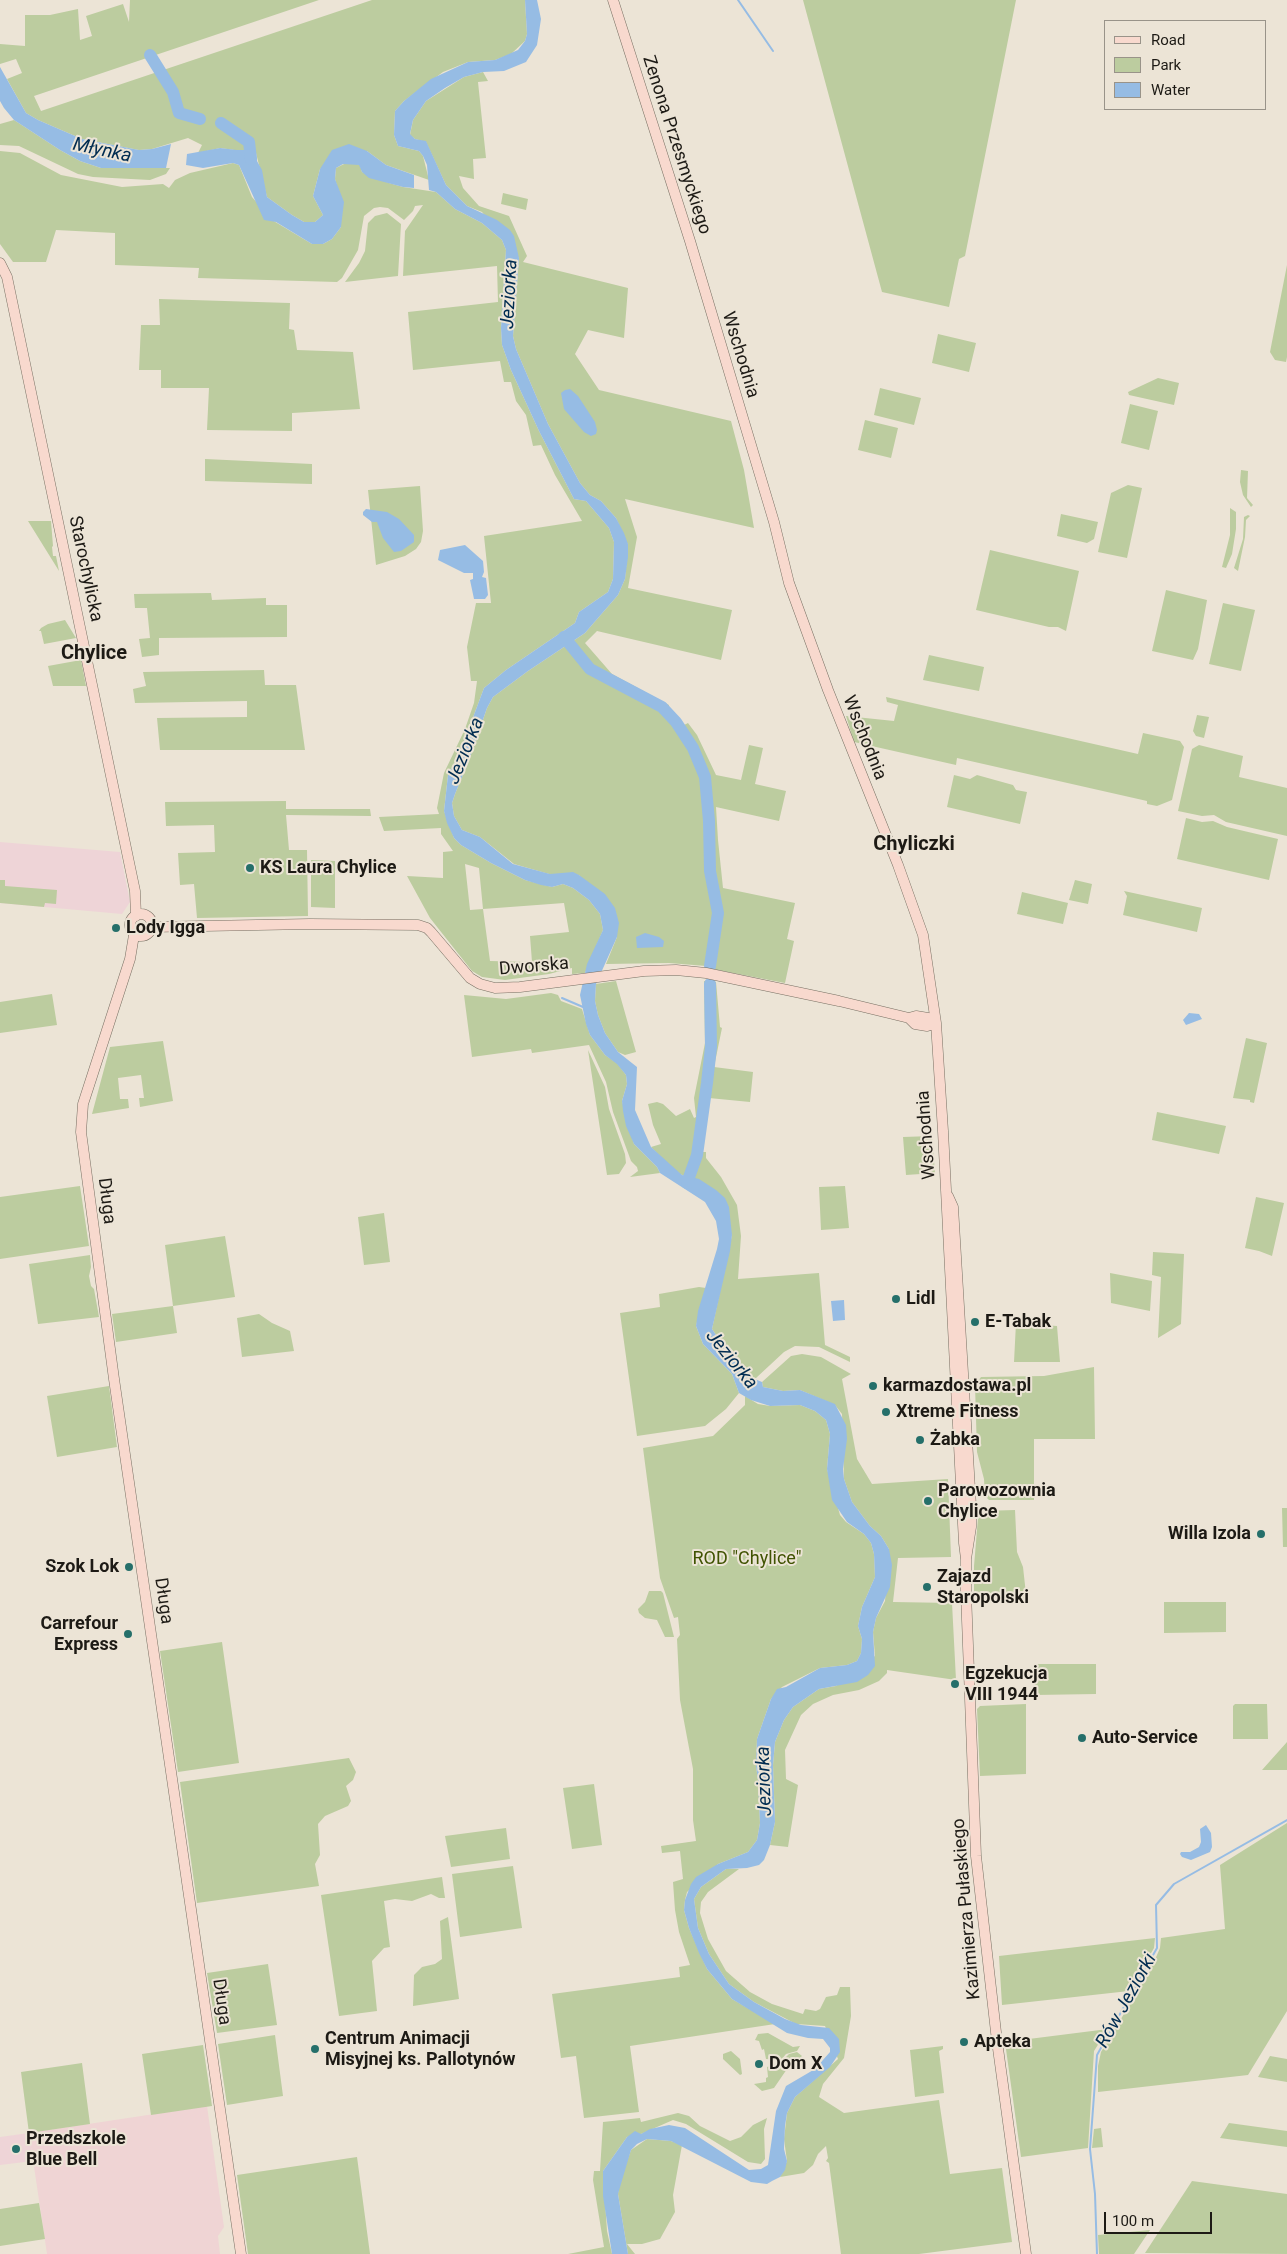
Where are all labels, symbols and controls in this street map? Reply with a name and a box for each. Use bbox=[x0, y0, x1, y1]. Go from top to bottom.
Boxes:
legend bbox=[1104, 20, 1267, 110]
text: Road bbox=[1151, 31, 1185, 49]
street label: Zenona Przesmyckiego bbox=[637, 53, 715, 237]
text: Park bbox=[1151, 56, 1181, 74]
text: Water bbox=[1151, 81, 1190, 99]
water label: Młynka bbox=[71, 134, 133, 168]
water label: Jeziorka bbox=[497, 259, 523, 329]
street label: Wschodnia bbox=[717, 309, 763, 401]
street label: Starochylicka bbox=[63, 514, 107, 624]
district label: Chylice bbox=[61, 642, 127, 666]
street label: Wschodnia bbox=[837, 693, 891, 783]
water label: Jeziorka bbox=[442, 714, 490, 788]
district label: Chyliczki bbox=[873, 833, 955, 857]
place label: KS Laura Chylice bbox=[260, 857, 396, 879]
marker: KS Laura Chylice bbox=[244, 862, 256, 874]
place label: Lody Igga bbox=[126, 917, 205, 939]
marker: Lody Igga bbox=[110, 922, 122, 934]
street label: Dworska bbox=[498, 953, 570, 981]
street label: Wschodnia bbox=[913, 1090, 941, 1180]
street label: Długa bbox=[92, 1177, 120, 1225]
place label: Lidl bbox=[906, 1288, 935, 1310]
marker: Lidl bbox=[890, 1293, 902, 1305]
place label: E-Tabak bbox=[985, 1311, 1051, 1333]
marker: E-Tabak bbox=[969, 1316, 981, 1328]
water label: Jeziorka bbox=[700, 1326, 762, 1394]
place label: karmazdostawa.pl bbox=[883, 1375, 1031, 1397]
marker: karmazdostawa.pl bbox=[867, 1380, 879, 1392]
place label: Xtreme Fitness bbox=[896, 1401, 1018, 1423]
marker: Xtreme Fitness bbox=[880, 1406, 892, 1418]
place label: Żabka bbox=[930, 1429, 980, 1451]
marker: Żabka bbox=[914, 1434, 926, 1446]
place label: Parowozownia Chylice bbox=[938, 1480, 1056, 1522]
marker: Parowozownia Chylice bbox=[922, 1495, 934, 1507]
place label: Willa Izola bbox=[1168, 1523, 1251, 1545]
marker: Willa Izola bbox=[1255, 1528, 1267, 1540]
park label: ROD "Chylice" bbox=[692, 1548, 802, 1570]
place label: Szok Lok bbox=[45, 1556, 119, 1578]
marker: Szok Lok bbox=[123, 1561, 135, 1573]
place label: Zajazd Staropolski bbox=[937, 1566, 1029, 1608]
street label: Długa bbox=[149, 1576, 177, 1626]
marker: Zajazd Staropolski bbox=[921, 1581, 933, 1593]
place label: Carrefour Express bbox=[41, 1613, 118, 1656]
marker: Carrefour Express bbox=[122, 1628, 134, 1640]
place label: Egzekucja VIII 1944 bbox=[965, 1663, 1047, 1706]
marker: Egzekucja VIII 1944 bbox=[949, 1678, 961, 1690]
place label: Auto-Service bbox=[1092, 1727, 1198, 1749]
marker: Auto-Service bbox=[1076, 1732, 1088, 1744]
water label: Jeziorka bbox=[752, 1746, 778, 1816]
street label: Kazimierza Pułaskiego bbox=[948, 1817, 986, 2001]
water label: Rów Jeziorki bbox=[1092, 1950, 1162, 2052]
street label: Długa bbox=[207, 1977, 235, 2027]
place label: Centrum Animacji Misyjnej ks. Pallotynów bbox=[325, 2028, 515, 2070]
place label: Apteka bbox=[974, 2031, 1031, 2053]
marker: Apteka bbox=[958, 2036, 970, 2048]
marker: Centrum Animacji Misyjnej ks. Pallotynów bbox=[309, 2043, 321, 2055]
place label: Dom X bbox=[769, 2053, 822, 2075]
marker: Dom X bbox=[753, 2058, 765, 2070]
place label: Przedszkole Blue Bell bbox=[26, 2128, 126, 2170]
marker: Przedszkole Blue Bell bbox=[10, 2143, 22, 2155]
scale bar bbox=[1107, 2202, 1214, 2234]
text: 100 m bbox=[1112, 2212, 1154, 2230]

